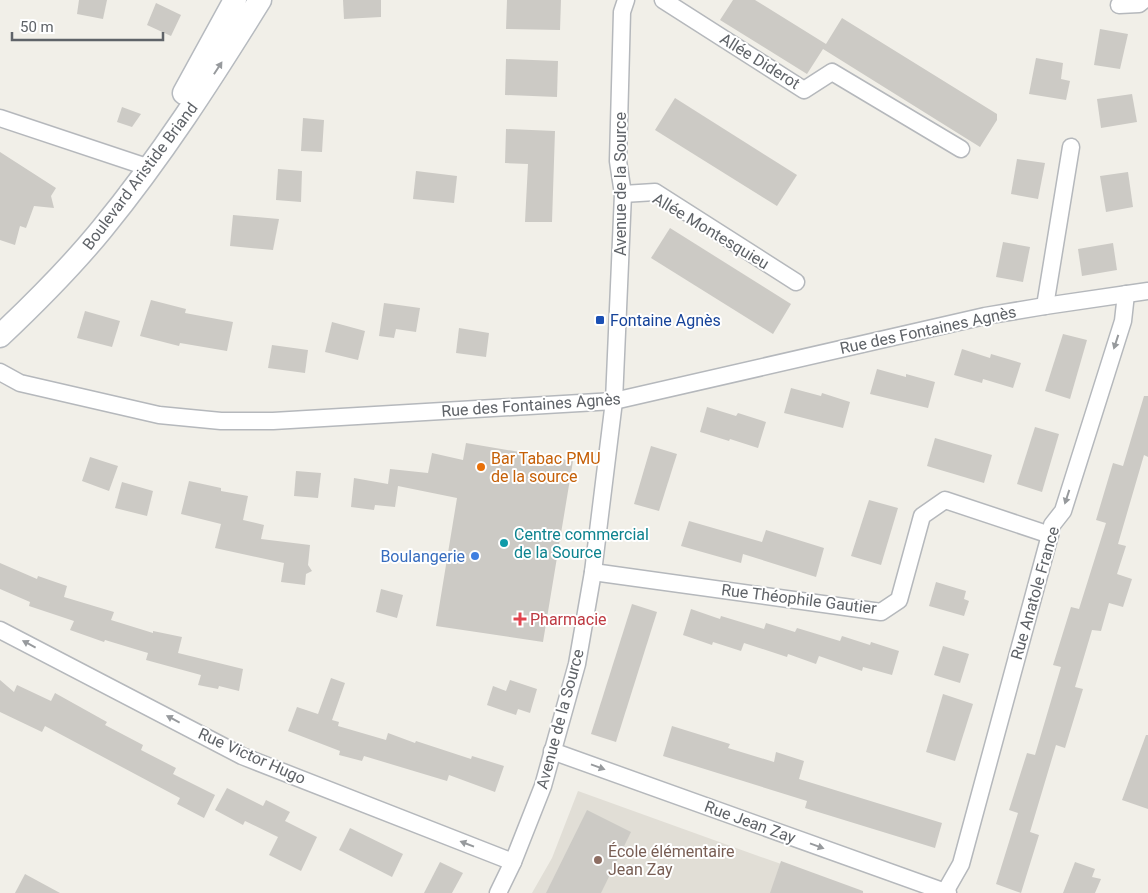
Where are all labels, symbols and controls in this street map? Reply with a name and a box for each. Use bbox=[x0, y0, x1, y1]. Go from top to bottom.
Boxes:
scale bar bbox=[12, 10, 164, 42]
text: 50 m bbox=[20, 18, 54, 36]
street label: Allée Diderot bbox=[717, 29, 803, 93]
one-way arrow bbox=[213, 61, 222, 75]
street label: Boulevard Aristide Briand bbox=[78, 99, 202, 253]
street label: Avenue de la Source bbox=[611, 112, 630, 256]
street label: Allée Montesquieu bbox=[649, 189, 773, 273]
street label: Rue des Fontaines Agnès bbox=[838, 302, 1018, 358]
place label: Fontaine Agnès bbox=[610, 311, 721, 330]
marker: Fontaine Agnès bbox=[594, 314, 606, 326]
one-way arrow bbox=[1112, 334, 1119, 349]
street label: Rue des Fontaines Agnès bbox=[441, 389, 621, 421]
place label: Bar Tabac PMU de la source bbox=[491, 449, 601, 486]
marker: Bar Tabac PMU de la source bbox=[475, 461, 487, 473]
one-way arrow bbox=[1063, 489, 1071, 504]
street label: Rue Anatole France bbox=[1007, 524, 1063, 662]
place label: Centre commercial de la Source bbox=[514, 525, 649, 562]
marker: Centre commercial de la Source bbox=[498, 537, 510, 549]
place label: Boulangerie bbox=[380, 547, 465, 566]
marker: Boulangerie bbox=[469, 550, 481, 562]
street label: Rue Théophile Gautier bbox=[720, 580, 878, 618]
place label: Pharmacie bbox=[530, 610, 607, 629]
marker: Pharmacie bbox=[514, 613, 526, 625]
one-way arrow bbox=[22, 640, 36, 648]
street label: Avenue de la Source bbox=[532, 647, 588, 791]
one-way arrow bbox=[166, 715, 180, 724]
street label: Rue Victor Hugo bbox=[195, 724, 309, 788]
one-way arrow bbox=[591, 763, 606, 771]
street label: Rue Jean Zay bbox=[702, 797, 799, 847]
one-way arrow bbox=[460, 840, 475, 847]
place label: École élémentaire Jean Zay bbox=[608, 842, 735, 879]
one-way arrow bbox=[810, 842, 825, 850]
marker: École élémentaire Jean Zay bbox=[592, 854, 604, 866]

